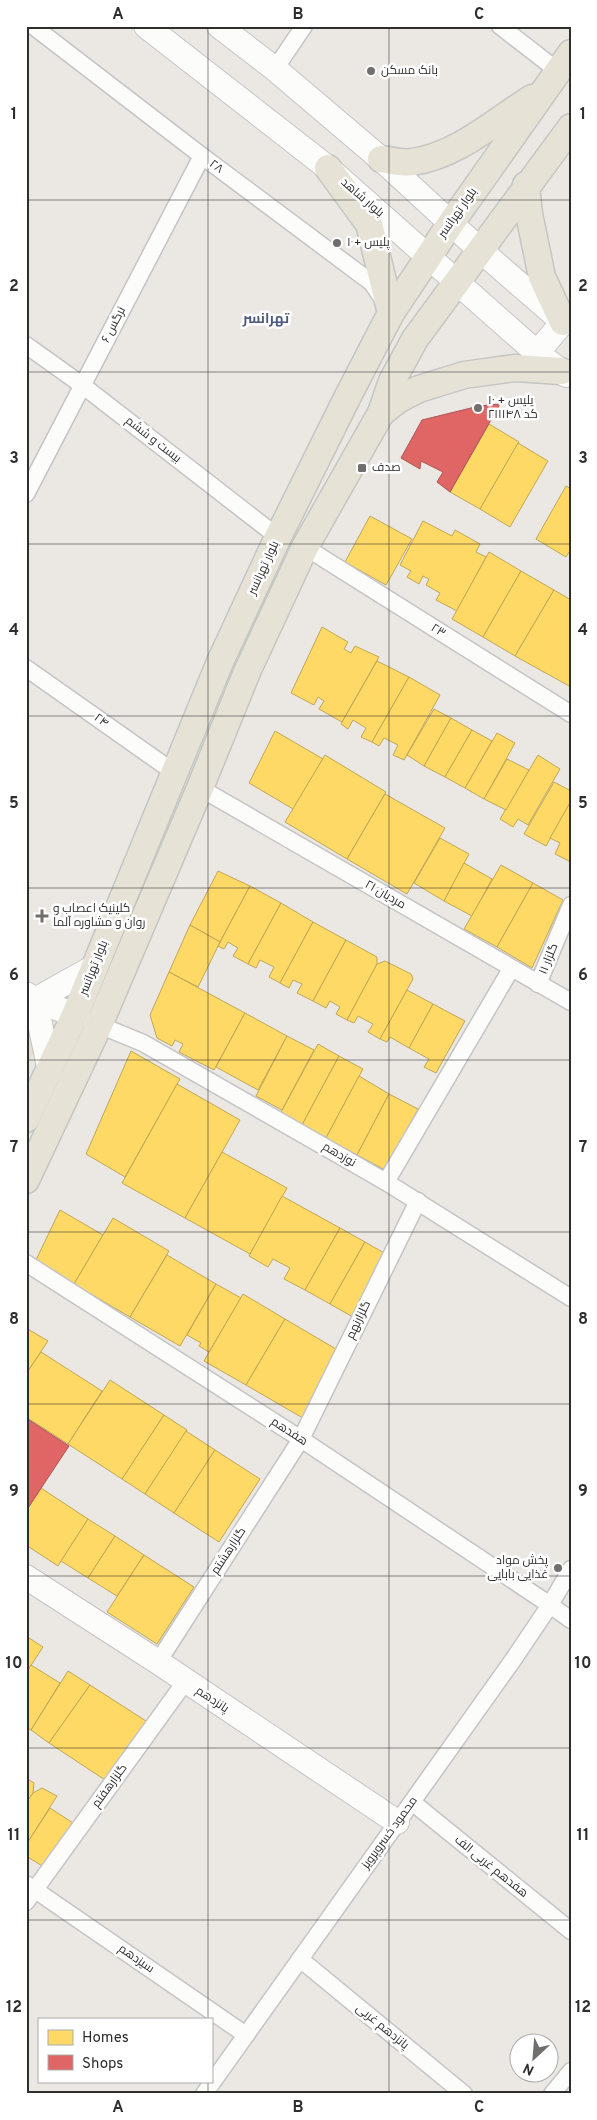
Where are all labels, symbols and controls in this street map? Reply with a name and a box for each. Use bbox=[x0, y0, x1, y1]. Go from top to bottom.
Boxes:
text: A bbox=[112, 5, 124, 25]
text: B bbox=[292, 5, 304, 25]
text: C bbox=[474, 5, 484, 25]
place label: بانک مسکن bbox=[381, 63, 438, 79]
marker: بانک مسکن bbox=[365, 65, 377, 77]
text: 1 bbox=[11, 105, 17, 125]
text: 1 bbox=[580, 105, 586, 125]
street label: ۲۸ bbox=[206, 156, 227, 178]
street label: بلوار شاهد bbox=[337, 175, 387, 221]
street label: بلوار تهرانسر bbox=[434, 185, 481, 242]
place label: پلیس +۱۰ bbox=[347, 235, 390, 251]
marker: پلیس +۱۰ bbox=[331, 237, 343, 249]
text: 2 bbox=[9, 277, 19, 297]
text: 2 bbox=[578, 277, 588, 297]
street label: نرگس ۶ bbox=[98, 304, 130, 346]
district label: تهرانسر bbox=[242, 311, 290, 328]
place label: پلیس + ۱۰ کد ۲۱۱۱۴۸ bbox=[488, 393, 538, 423]
marker: پلیس + ۱۰ کد ۲۱۱۱۴۸ bbox=[472, 402, 484, 414]
street label: بیست و ششم bbox=[122, 413, 184, 467]
text: 3 bbox=[9, 449, 19, 469]
text: 3 bbox=[578, 449, 588, 469]
place label: صدف bbox=[372, 460, 401, 476]
marker: صدف bbox=[356, 462, 368, 474]
street label: بلوار تهرانسر bbox=[244, 538, 283, 599]
street label: ۲۳ bbox=[428, 620, 448, 642]
text: 4 bbox=[9, 621, 19, 641]
text: 4 bbox=[578, 621, 588, 641]
street label: ۲۴ bbox=[91, 710, 111, 732]
text: 5 bbox=[9, 794, 19, 814]
text: 5 bbox=[578, 794, 588, 814]
street label: ۲۱ مردیان bbox=[362, 877, 408, 913]
place label: کلینیک اعصاب و روان و مشاوره آلما bbox=[53, 901, 145, 931]
marker: کلینیک اعصاب و روان و مشاوره آلما bbox=[35, 909, 49, 923]
street label: بلوار تهرانسر bbox=[75, 938, 112, 999]
street label: گلزار ۱۱ bbox=[536, 941, 562, 977]
text: 6 bbox=[9, 966, 19, 986]
text: 6 bbox=[578, 966, 588, 986]
text: 7 bbox=[10, 1138, 18, 1158]
text: 7 bbox=[579, 1138, 587, 1158]
street label: نوزدهم bbox=[319, 1139, 359, 1171]
street label: گلزارنهم bbox=[343, 1298, 375, 1342]
text: 8 bbox=[9, 1310, 19, 1330]
text: 8 bbox=[578, 1310, 588, 1330]
street label: هفدهم bbox=[267, 1414, 311, 1450]
text: 9 bbox=[9, 1482, 19, 1502]
text: 9 bbox=[578, 1482, 588, 1502]
street label: گلزارهشتم bbox=[208, 1524, 250, 1578]
place label: پخش مواد غذایی بابایی bbox=[487, 1553, 549, 1583]
marker: پخش مواد غذایی بابایی bbox=[552, 1562, 564, 1574]
text: 10 bbox=[6, 1654, 22, 1674]
text: 10 bbox=[575, 1654, 591, 1674]
street label: پانزدهم bbox=[192, 1683, 232, 1717]
street label: گلزارهفتم bbox=[89, 1761, 131, 1811]
street label: محمود خسروپرویز bbox=[358, 1794, 422, 1873]
text: 11 bbox=[8, 1826, 20, 1846]
text: 11 bbox=[577, 1826, 589, 1846]
street label: هفدهم غربی الف bbox=[451, 1832, 531, 1902]
street label: سیزدهم bbox=[115, 1941, 157, 1977]
text: 12 bbox=[6, 1998, 22, 2018]
text: 12 bbox=[575, 1998, 591, 2018]
street label: پانزدهم غربی bbox=[352, 2001, 413, 2054]
legend bbox=[38, 2018, 212, 2082]
text: Homes bbox=[82, 2029, 129, 2048]
north arrow bbox=[510, 2032, 560, 2082]
text: Shops bbox=[82, 2055, 123, 2074]
text: N bbox=[521, 2058, 537, 2078]
text: A bbox=[112, 2098, 124, 2118]
text: B bbox=[292, 2098, 304, 2118]
text: C bbox=[474, 2098, 484, 2118]

